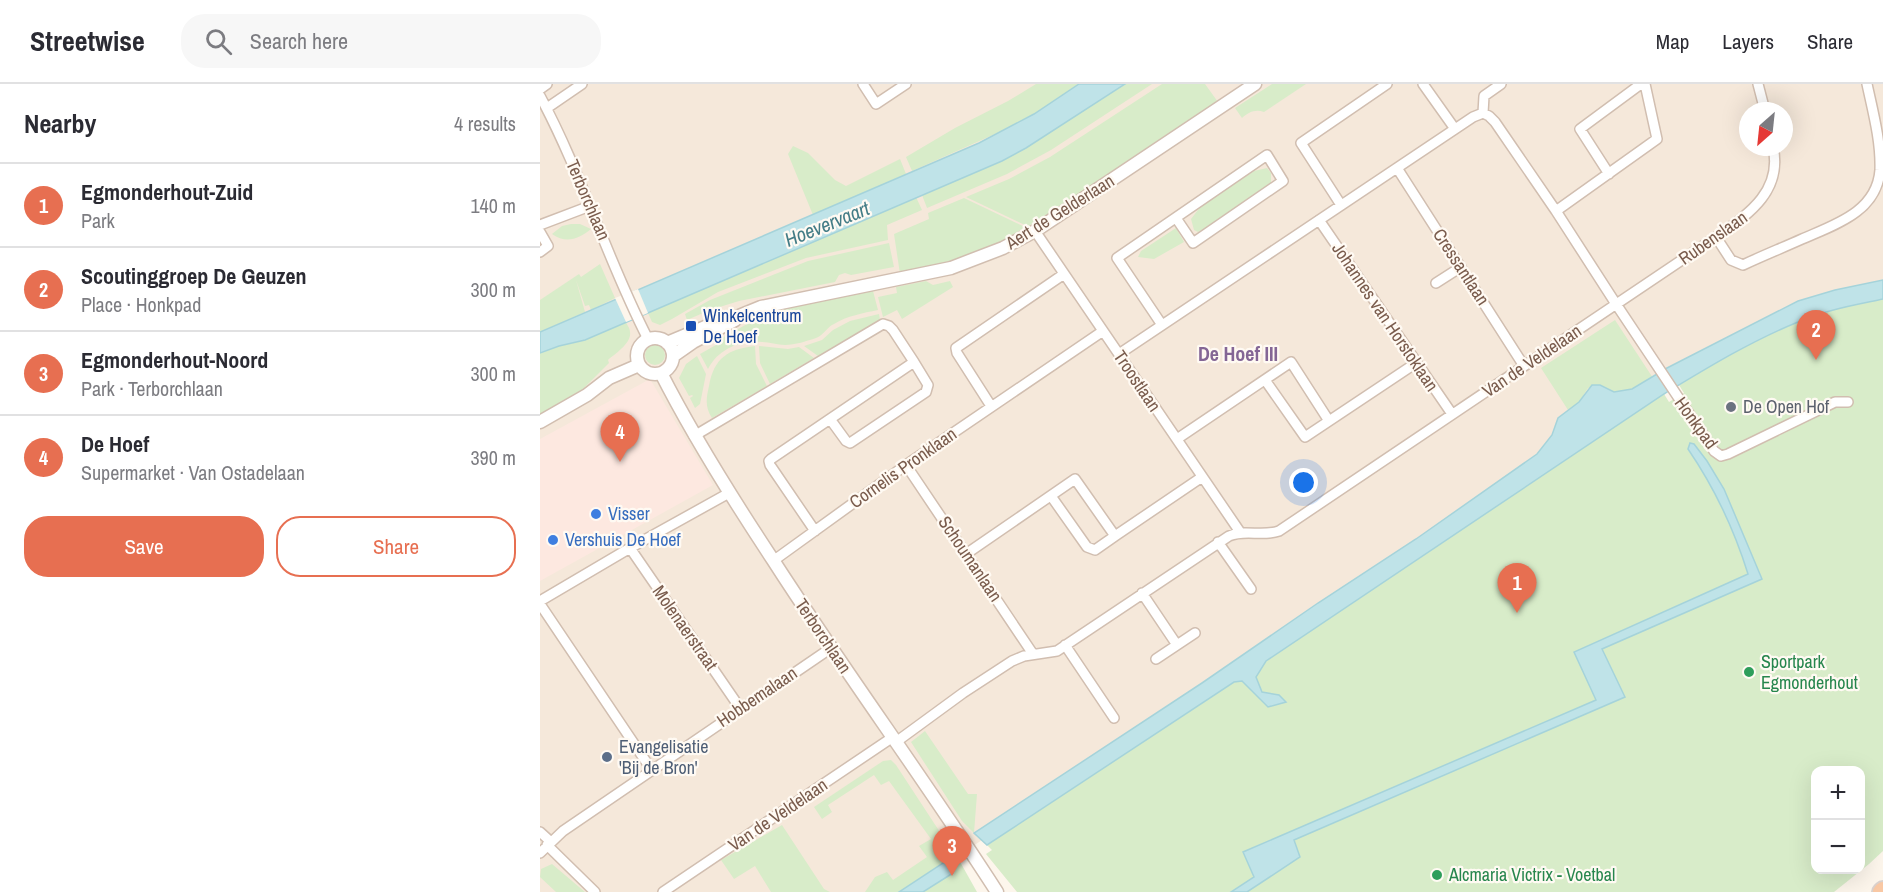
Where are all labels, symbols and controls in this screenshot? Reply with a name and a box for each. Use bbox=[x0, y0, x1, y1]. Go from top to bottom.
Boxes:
search box bbox=[181, 14, 601, 68]
text: Streetwise bbox=[30, 22, 145, 60]
icon: search bbox=[202, 25, 235, 58]
text: Search here bbox=[250, 26, 348, 56]
text: Map bbox=[1656, 27, 1689, 56]
text: Layers bbox=[1722, 27, 1774, 56]
text: Share bbox=[1807, 27, 1853, 56]
north arrow bbox=[1739, 102, 1793, 156]
text: Nearby bbox=[24, 106, 96, 141]
text: 4 results bbox=[454, 110, 516, 137]
street label: Terborchlaan bbox=[560, 156, 617, 244]
street label: Aert de Gelderlaan bbox=[1000, 168, 1119, 256]
text: Egmonderhout-Zuid bbox=[81, 177, 253, 207]
text: 1 bbox=[39, 192, 48, 219]
text: 140 m bbox=[470, 192, 516, 219]
water label: Hoevervaart bbox=[780, 194, 874, 253]
street label: Rubenslaan bbox=[1673, 205, 1752, 270]
text: Park bbox=[81, 207, 115, 234]
street label: Cressantlaan bbox=[1427, 223, 1496, 310]
street label: Johannes van Horstoklaan bbox=[1326, 237, 1445, 396]
text: Scoutinggroep De Geuzen bbox=[81, 261, 307, 291]
text: 2 bbox=[39, 276, 48, 303]
text: 300 m bbox=[470, 276, 516, 303]
text: Place · Honkpad bbox=[81, 291, 201, 318]
place label: Winkelcentrum De Hoef bbox=[703, 303, 801, 349]
pin: 2 bbox=[1796, 310, 1836, 360]
street label: Van de Veldelaan bbox=[1477, 318, 1586, 403]
marker: Winkelcentrum De Hoef bbox=[684, 319, 698, 333]
district label: De Hoef III bbox=[1198, 340, 1278, 367]
text: Egmonderhout-Noord bbox=[81, 345, 268, 375]
street label: Troostlaan bbox=[1108, 345, 1167, 416]
text: 3 bbox=[39, 360, 48, 387]
text: 300 m bbox=[470, 360, 516, 387]
text: Park · Terborchlaan bbox=[81, 375, 223, 402]
street label: Honkpad bbox=[1669, 391, 1724, 454]
place label: De Open Hof bbox=[1743, 394, 1830, 419]
marker: De Open Hof bbox=[1724, 400, 1738, 414]
pin: 4 bbox=[600, 412, 640, 462]
street label: Cornelis Pronklaan bbox=[844, 421, 961, 514]
text: De Hoef bbox=[81, 429, 149, 459]
text: 4 bbox=[39, 444, 48, 471]
text: 390 m bbox=[470, 444, 516, 471]
text: Supermarket · Van Ostadelaan bbox=[81, 459, 305, 486]
your location bbox=[1289, 468, 1318, 497]
place label: Visser bbox=[608, 501, 650, 526]
marker: Visser bbox=[589, 507, 603, 521]
street label: Schoumanlaan bbox=[933, 511, 1008, 607]
button: Save bbox=[24, 516, 264, 577]
button: Share bbox=[276, 516, 516, 577]
place label: Vershuis De Hoef bbox=[565, 527, 682, 552]
marker: Vershuis De Hoef bbox=[546, 533, 560, 547]
pin: 1 bbox=[1498, 564, 1536, 613]
street label: Molenaerstraat bbox=[647, 580, 724, 675]
street label: Terborchlaan bbox=[789, 593, 858, 678]
place label: Sportpark Egmonderhout bbox=[1761, 649, 1858, 695]
street label: Hobbemalaan bbox=[712, 661, 802, 733]
marker: Sportpark Egmonderhout bbox=[1742, 665, 1756, 679]
place label: Evangelisatie 'Bij de Bron' bbox=[619, 734, 708, 780]
marker: Evangelisatie 'Bij de Bron' bbox=[600, 750, 614, 764]
map controls bbox=[1811, 766, 1865, 874]
button: + bbox=[1811, 766, 1865, 820]
street label: Van de Veldelaan bbox=[723, 772, 832, 857]
button: − bbox=[1811, 820, 1865, 874]
pin: 3 bbox=[932, 826, 972, 876]
place label: Alcmaria Victrix - Voetbal bbox=[1448, 862, 1615, 887]
marker: Alcmaria Victrix - Voetbal bbox=[1430, 868, 1444, 882]

